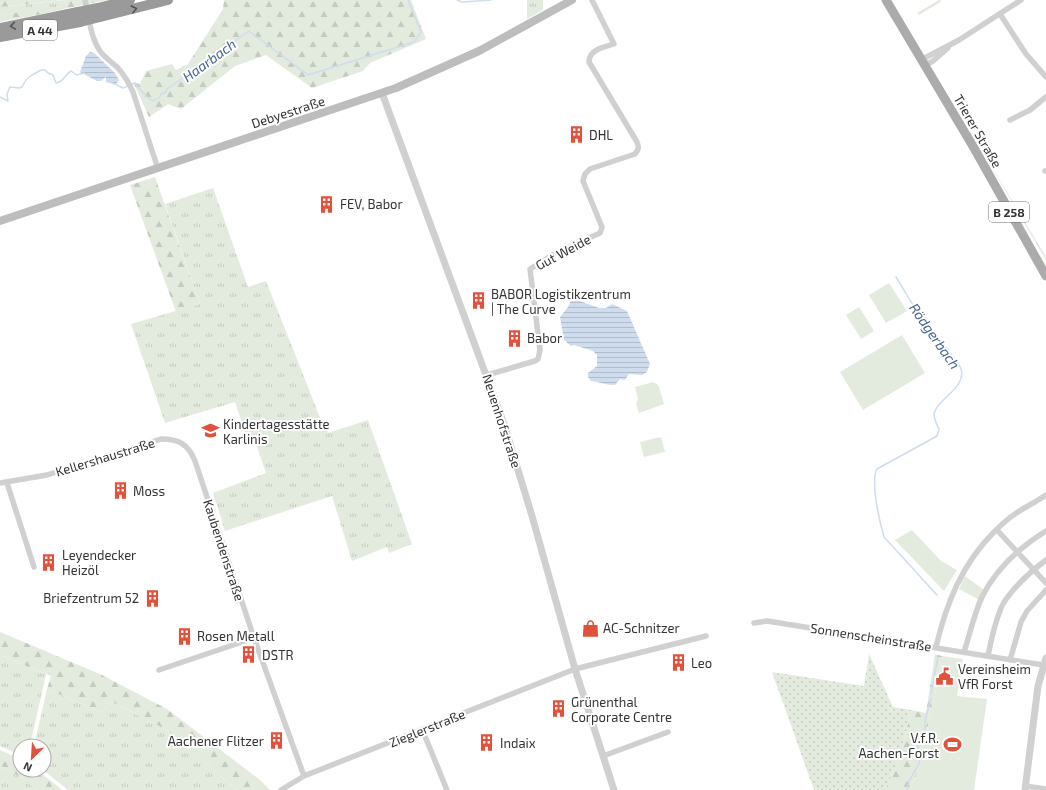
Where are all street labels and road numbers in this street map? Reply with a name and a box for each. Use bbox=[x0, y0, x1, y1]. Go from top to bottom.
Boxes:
road number: A 44 bbox=[23, 20, 57, 40]
street label: Trierer Straße bbox=[951, 92, 1005, 170]
street label: Debyestraße bbox=[249, 93, 327, 131]
road number: B 258 bbox=[989, 202, 1029, 222]
street label: Gut Weide bbox=[533, 231, 593, 273]
street label: Neuenhofstraße bbox=[479, 372, 525, 470]
street label: Kellershaustraße bbox=[54, 434, 156, 480]
street label: Kaubendenstraße bbox=[200, 497, 248, 603]
street label: Sonnenscheinstraße bbox=[809, 620, 933, 654]
street label: Zieglerstraße bbox=[387, 705, 467, 751]

